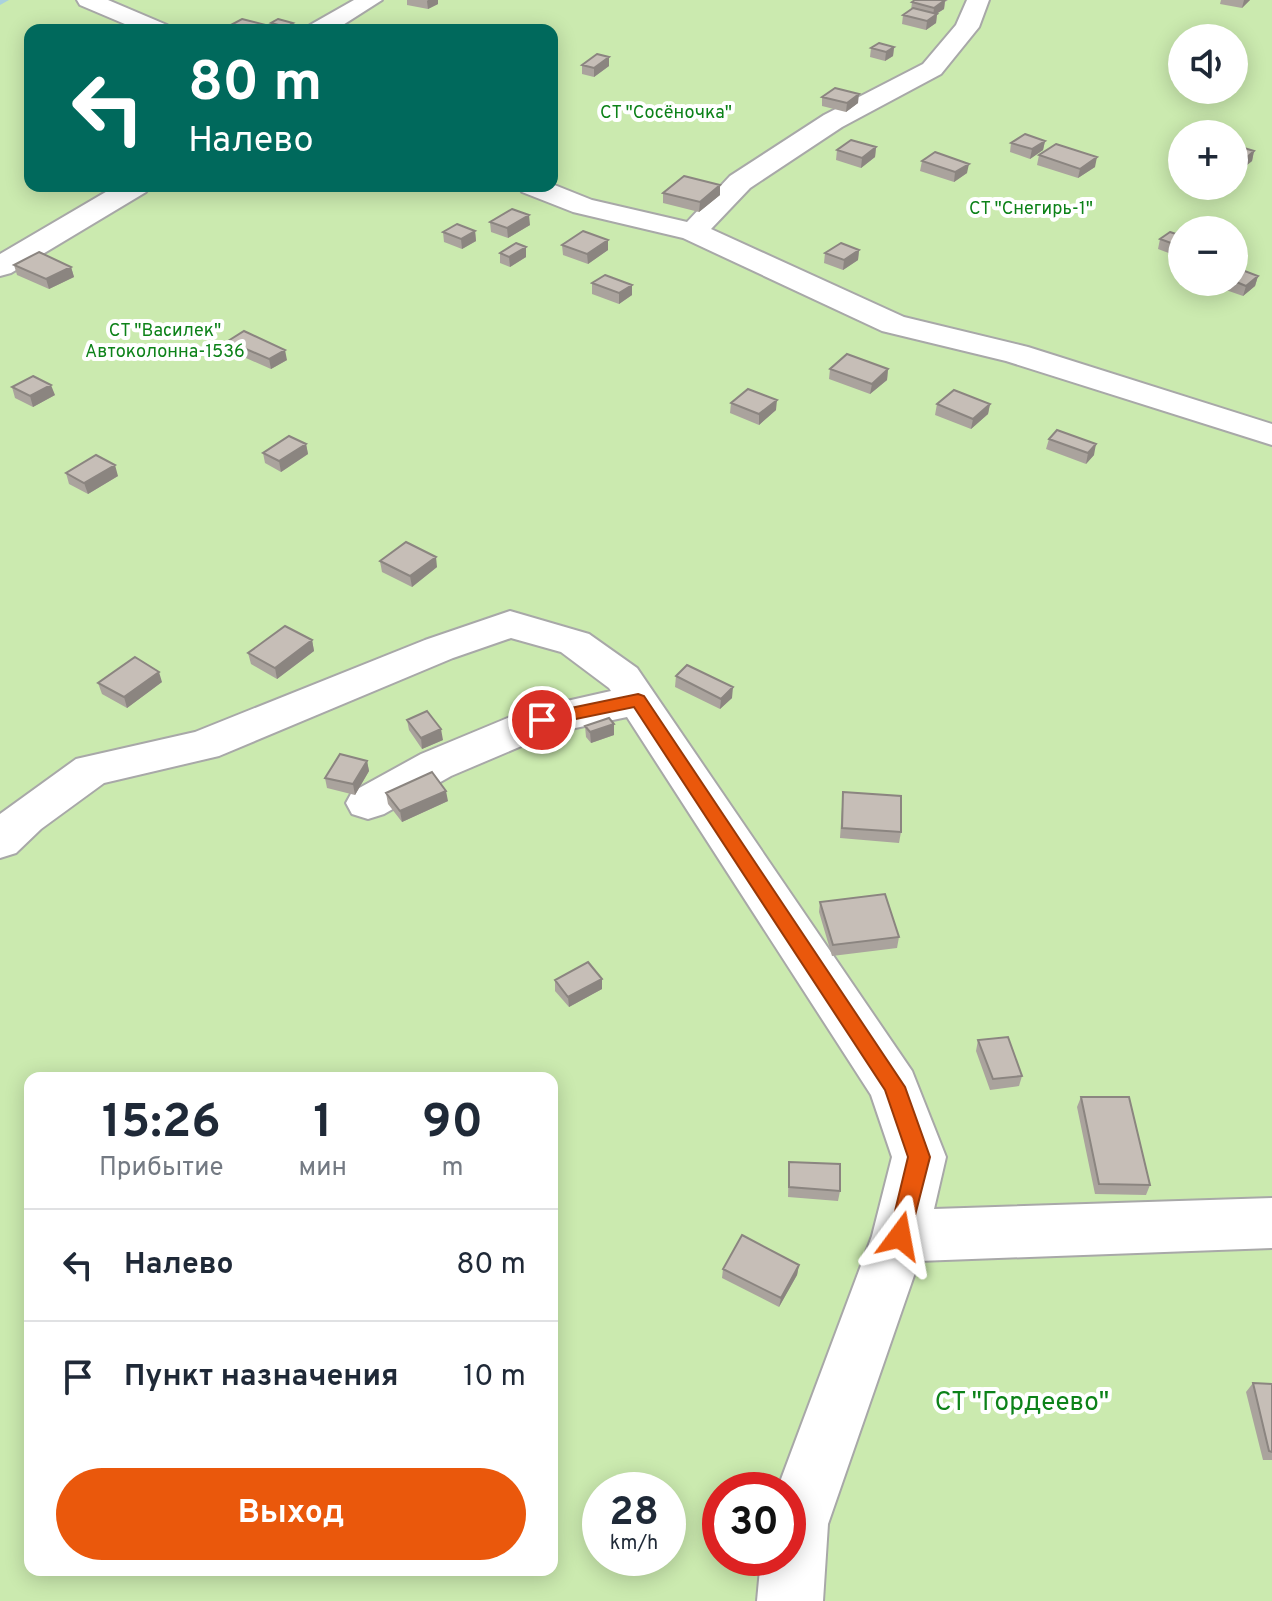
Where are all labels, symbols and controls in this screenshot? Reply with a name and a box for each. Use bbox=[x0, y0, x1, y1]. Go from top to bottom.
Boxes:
map controls bbox=[1168, 24, 1248, 296]
button: sound bbox=[1168, 24, 1248, 104]
text: 80 m bbox=[188, 50, 322, 120]
icon: left bbox=[56, 56, 160, 160]
park label: СТ "Сосёночка" bbox=[600, 102, 732, 125]
text: Налево bbox=[188, 119, 314, 165]
button: + bbox=[1168, 120, 1248, 200]
park label: СТ "Снегирь-1" bbox=[969, 198, 1093, 221]
button: − bbox=[1168, 216, 1248, 296]
park label: СТ "Василек" Автоколонна-1536 bbox=[85, 320, 245, 364]
pin bbox=[508, 686, 576, 754]
icon: arrive bbox=[520, 698, 564, 742]
text: 15:26 bbox=[102, 1094, 221, 1154]
text: 1 bbox=[313, 1094, 332, 1154]
text: 90 bbox=[422, 1094, 483, 1154]
text: Прибытие bbox=[99, 1152, 224, 1185]
text: мин bbox=[298, 1152, 347, 1185]
text: m bbox=[441, 1152, 464, 1185]
position arrow bbox=[858, 1194, 942, 1278]
icon: left bbox=[56, 1243, 100, 1287]
text: Налево bbox=[124, 1247, 233, 1284]
text: 80 m bbox=[456, 1247, 526, 1284]
icon: arrive bbox=[56, 1355, 100, 1399]
text: Пункт назначения bbox=[124, 1359, 398, 1396]
text: 10 m bbox=[463, 1359, 526, 1396]
park label: СТ "Гордеево" bbox=[935, 1387, 1109, 1420]
button: Выход bbox=[56, 1468, 526, 1560]
speed limit sign: 30 bbox=[702, 1472, 806, 1576]
text: 28 bbox=[609, 1489, 659, 1539]
text: km/h bbox=[610, 1531, 658, 1557]

